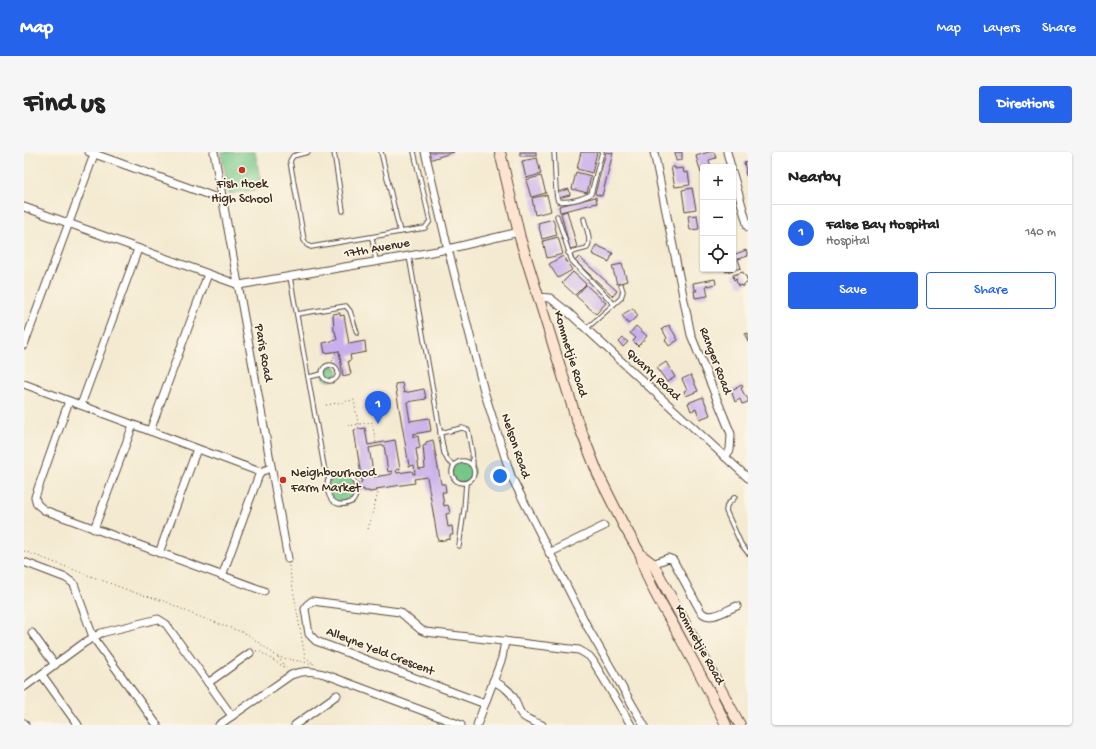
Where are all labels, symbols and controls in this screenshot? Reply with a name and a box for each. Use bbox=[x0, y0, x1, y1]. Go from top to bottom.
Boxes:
text: Map bbox=[20, 17, 53, 40]
text: Map bbox=[937, 20, 961, 37]
text: Layers bbox=[983, 20, 1020, 37]
text: Share bbox=[1042, 20, 1076, 37]
button: Directions bbox=[979, 86, 1072, 123]
text: Find us bbox=[24, 88, 104, 121]
map controls bbox=[700, 164, 736, 272]
button: + bbox=[700, 164, 736, 200]
marker: Fish Hoek High School bbox=[237, 165, 247, 175]
text: Nearby bbox=[788, 168, 841, 188]
place label: Fish Hoek High School bbox=[211, 177, 273, 207]
button: − bbox=[700, 200, 736, 236]
text: False Bay Hospital bbox=[826, 216, 939, 234]
text: 1 bbox=[798, 225, 804, 240]
text: 140 m bbox=[1025, 225, 1056, 240]
text: Hospital bbox=[826, 234, 870, 249]
street label: 17th Avenue bbox=[342, 236, 411, 262]
button: locate bbox=[700, 236, 736, 272]
button: Save bbox=[788, 272, 918, 309]
button: Share bbox=[926, 272, 1056, 309]
street label: Kommetjie Road bbox=[550, 309, 591, 400]
street label: Paris Road bbox=[250, 322, 276, 384]
street label: Ranger Road bbox=[695, 325, 735, 398]
street label: Quarry Road bbox=[623, 346, 684, 405]
pin: 1 bbox=[365, 391, 391, 424]
street label: Nelson Road bbox=[497, 412, 533, 482]
place label: Neighbourhood Farm Market bbox=[290, 466, 377, 496]
your location bbox=[490, 466, 510, 486]
marker: Neighbourhood Farm Market bbox=[278, 475, 288, 485]
street label: Kommetjie Road bbox=[671, 602, 728, 689]
street label: Alleyne Yeld Crescent bbox=[324, 624, 438, 680]

